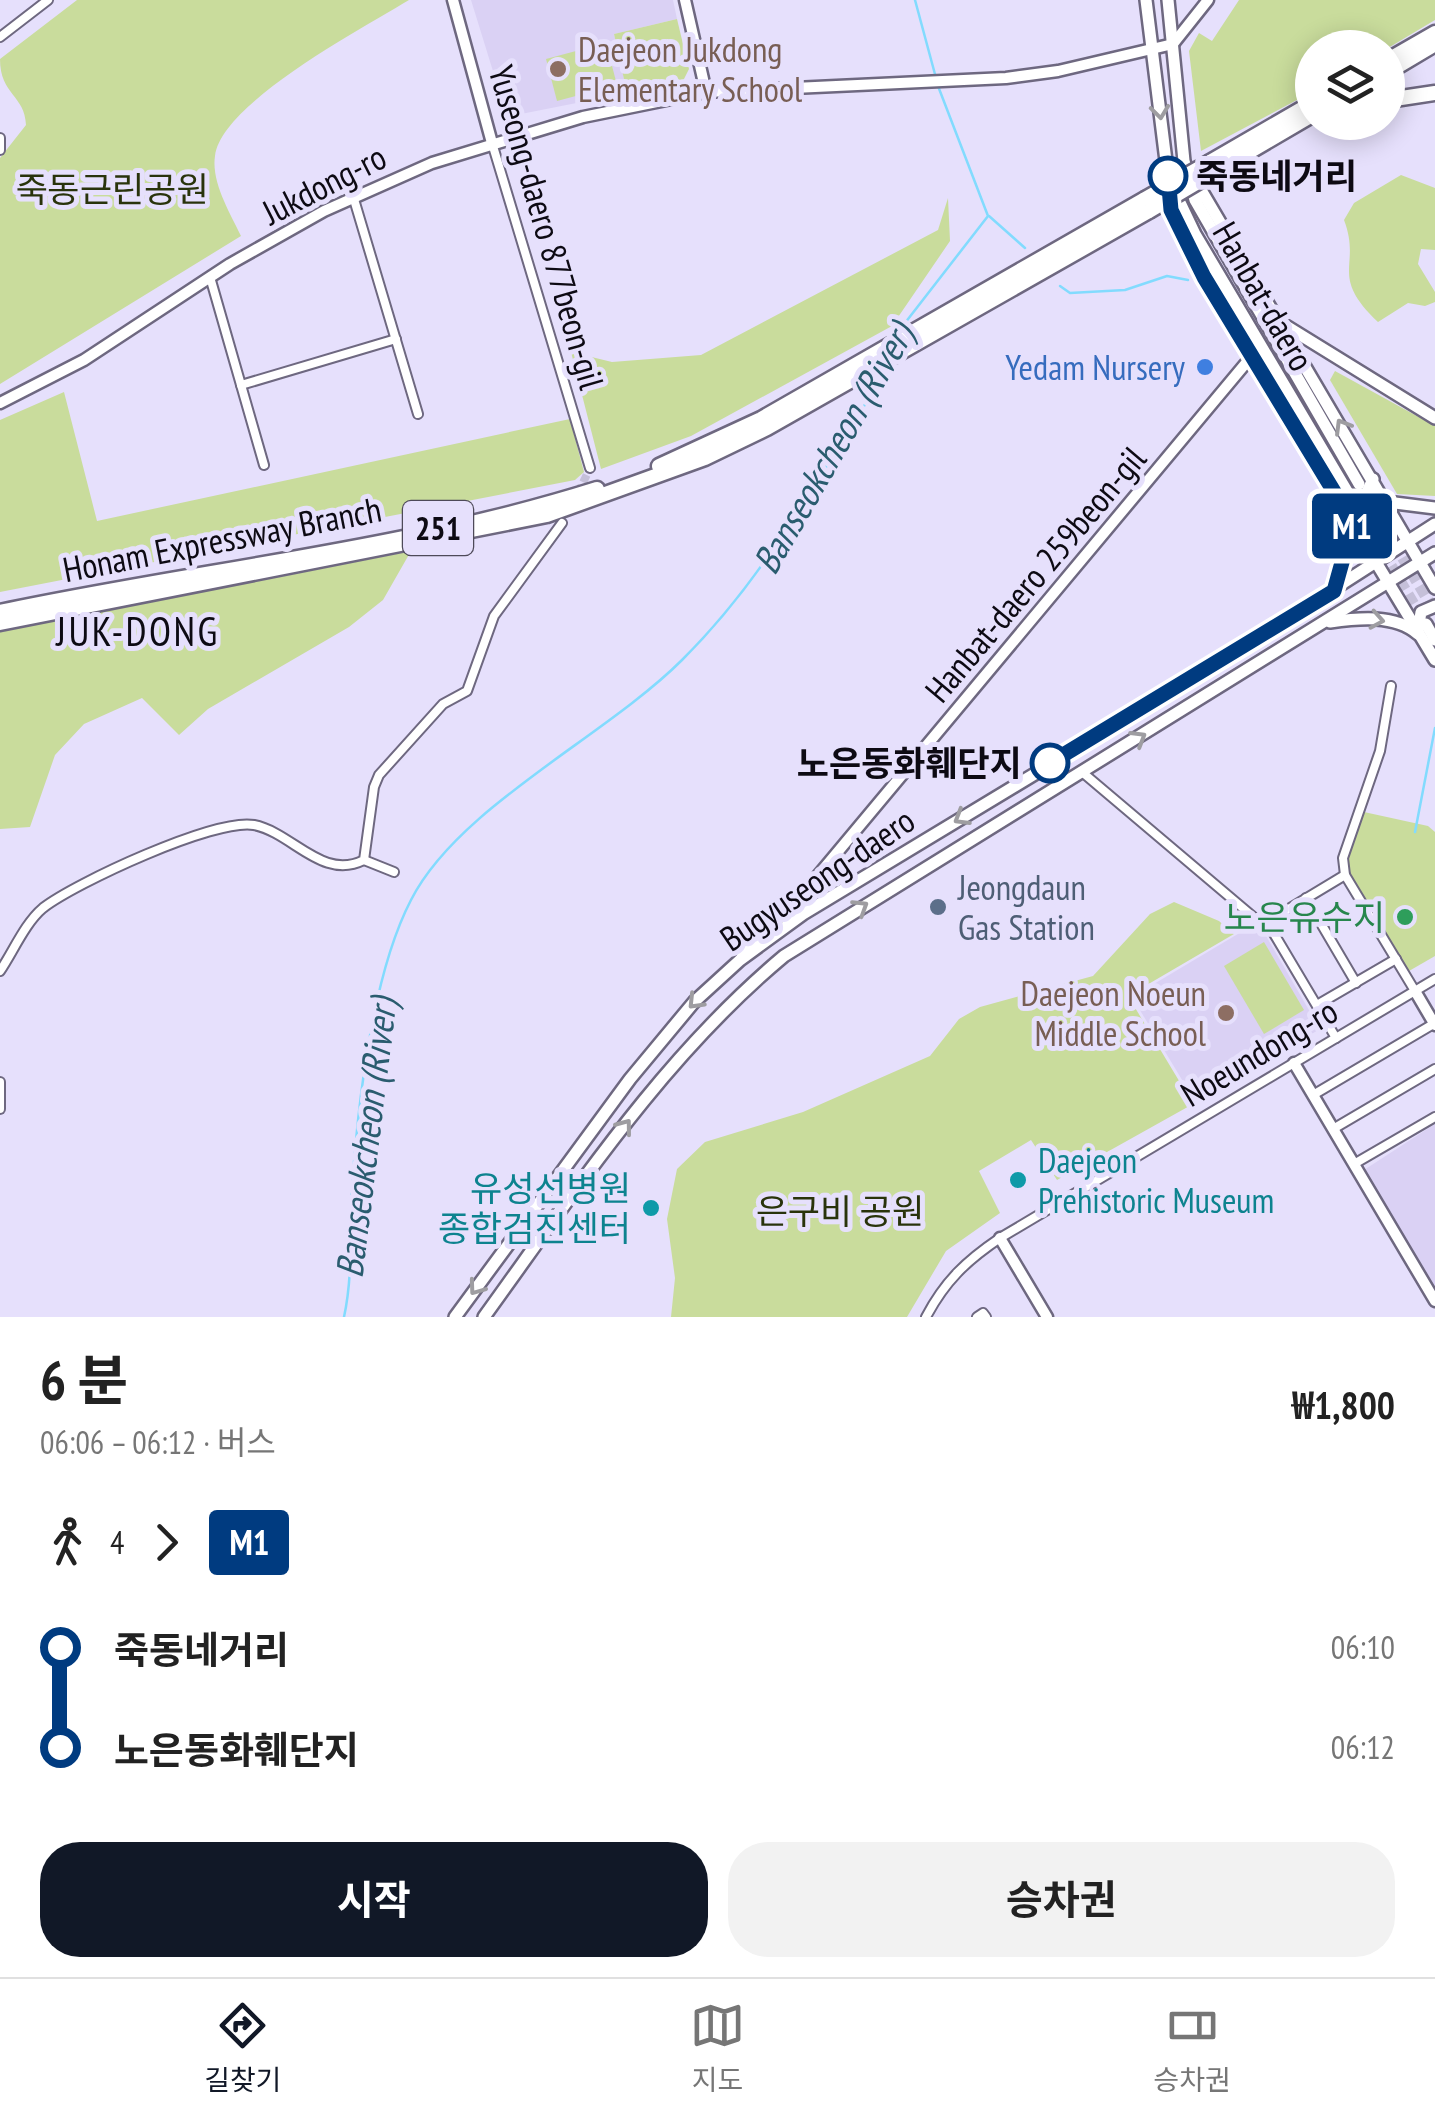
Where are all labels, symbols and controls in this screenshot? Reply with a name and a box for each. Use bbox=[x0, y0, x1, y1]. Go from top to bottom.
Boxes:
place label: Daejeon Jukdong Elementary School bbox=[578, 26, 802, 112]
map controls bbox=[1295, 30, 1405, 140]
button: layers bbox=[1295, 30, 1405, 140]
marker: Daejeon Jukdong Elementary School bbox=[547, 58, 569, 80]
street label: Yuseong-daero 877beon-gil bbox=[479, 60, 615, 394]
one-way arrow bbox=[1149, 104, 1170, 120]
street label: Jukdong-ro bbox=[253, 133, 394, 235]
place label: 죽동네거리 bbox=[1196, 153, 1357, 199]
marker: 죽동네거리 bbox=[1149, 157, 1187, 195]
park label: 죽동근린공원 bbox=[15, 166, 209, 212]
street label: Hanbat-daero bbox=[1203, 213, 1325, 379]
water label: Banseokcheon (River) bbox=[741, 311, 925, 582]
place label: Yedam Nursery bbox=[1005, 344, 1186, 390]
marker: Yedam Nursery bbox=[1194, 356, 1216, 378]
one-way arrow bbox=[1335, 419, 1354, 437]
street label: Hanbat-daero 259beon-gil bbox=[914, 437, 1156, 711]
street label: Honam Expressway Branch bbox=[59, 486, 385, 592]
line badge: M1 bbox=[1307, 494, 1397, 558]
road number: 251 bbox=[403, 501, 473, 555]
text: M1 bbox=[1332, 503, 1372, 549]
district label: JUK-DONG bbox=[54, 605, 220, 657]
one-way arrow bbox=[1368, 609, 1385, 630]
one-way arrow bbox=[1128, 731, 1146, 750]
place label: 노은동화훼단지 bbox=[797, 740, 1022, 786]
marker: 노은동화훼단지 bbox=[1031, 744, 1069, 782]
street label: Bugyuseong-daero bbox=[711, 797, 923, 961]
one-way arrow bbox=[954, 806, 972, 825]
place label: Jeongdaun Gas Station bbox=[957, 864, 1095, 950]
place label: 노은유수지 bbox=[1224, 894, 1385, 940]
marker: Jeongdaun Gas Station bbox=[927, 896, 949, 918]
one-way arrow bbox=[850, 900, 868, 919]
marker: 노은유수지 bbox=[1394, 906, 1416, 928]
place label: Daejeon Noeun Middle School bbox=[1021, 970, 1206, 1056]
street label: Noeundong-ro bbox=[1172, 987, 1346, 1117]
one-way arrow bbox=[689, 991, 707, 1009]
water label: Banseokcheon (River) bbox=[324, 992, 407, 1280]
marker: Daejeon Noeun Middle School bbox=[1215, 1002, 1237, 1024]
one-way arrow bbox=[613, 1119, 630, 1137]
place label: Daejeon Prehistoric Museum bbox=[1038, 1137, 1274, 1223]
place label: 유성선병원 종합검진센터 bbox=[438, 1165, 631, 1251]
marker: Daejeon Prehistoric Museum bbox=[1007, 1169, 1029, 1191]
park label: 은구비 공원 bbox=[756, 1188, 924, 1234]
marker: 유성선병원 종합검진센터 bbox=[640, 1197, 662, 1219]
one-way arrow bbox=[470, 1276, 488, 1295]
text: 6 분 bbox=[40, 1344, 128, 1415]
text: ₩1,800 bbox=[1292, 1380, 1395, 1429]
text: 06:06 – 06:12 · 버스 bbox=[40, 1421, 276, 1463]
icon: walk bbox=[40, 1515, 95, 1570]
icon: forward bbox=[139, 1515, 194, 1570]
text: M1 bbox=[229, 1519, 269, 1565]
text: 4 bbox=[110, 1521, 124, 1563]
text: 죽동네거리 bbox=[114, 1625, 289, 1674]
text: 06:10 bbox=[1331, 1626, 1395, 1668]
text: 노은동화훼단지 bbox=[114, 1725, 359, 1774]
text: 06:12 bbox=[1331, 1726, 1395, 1768]
button: 시작 bbox=[40, 1842, 708, 1957]
button: 승차권 bbox=[728, 1842, 1395, 1957]
tab: 길찾기 bbox=[204, 1998, 282, 2098]
tab: 지도 bbox=[690, 1998, 745, 2098]
tab: 승차권 bbox=[1153, 1998, 1231, 2098]

